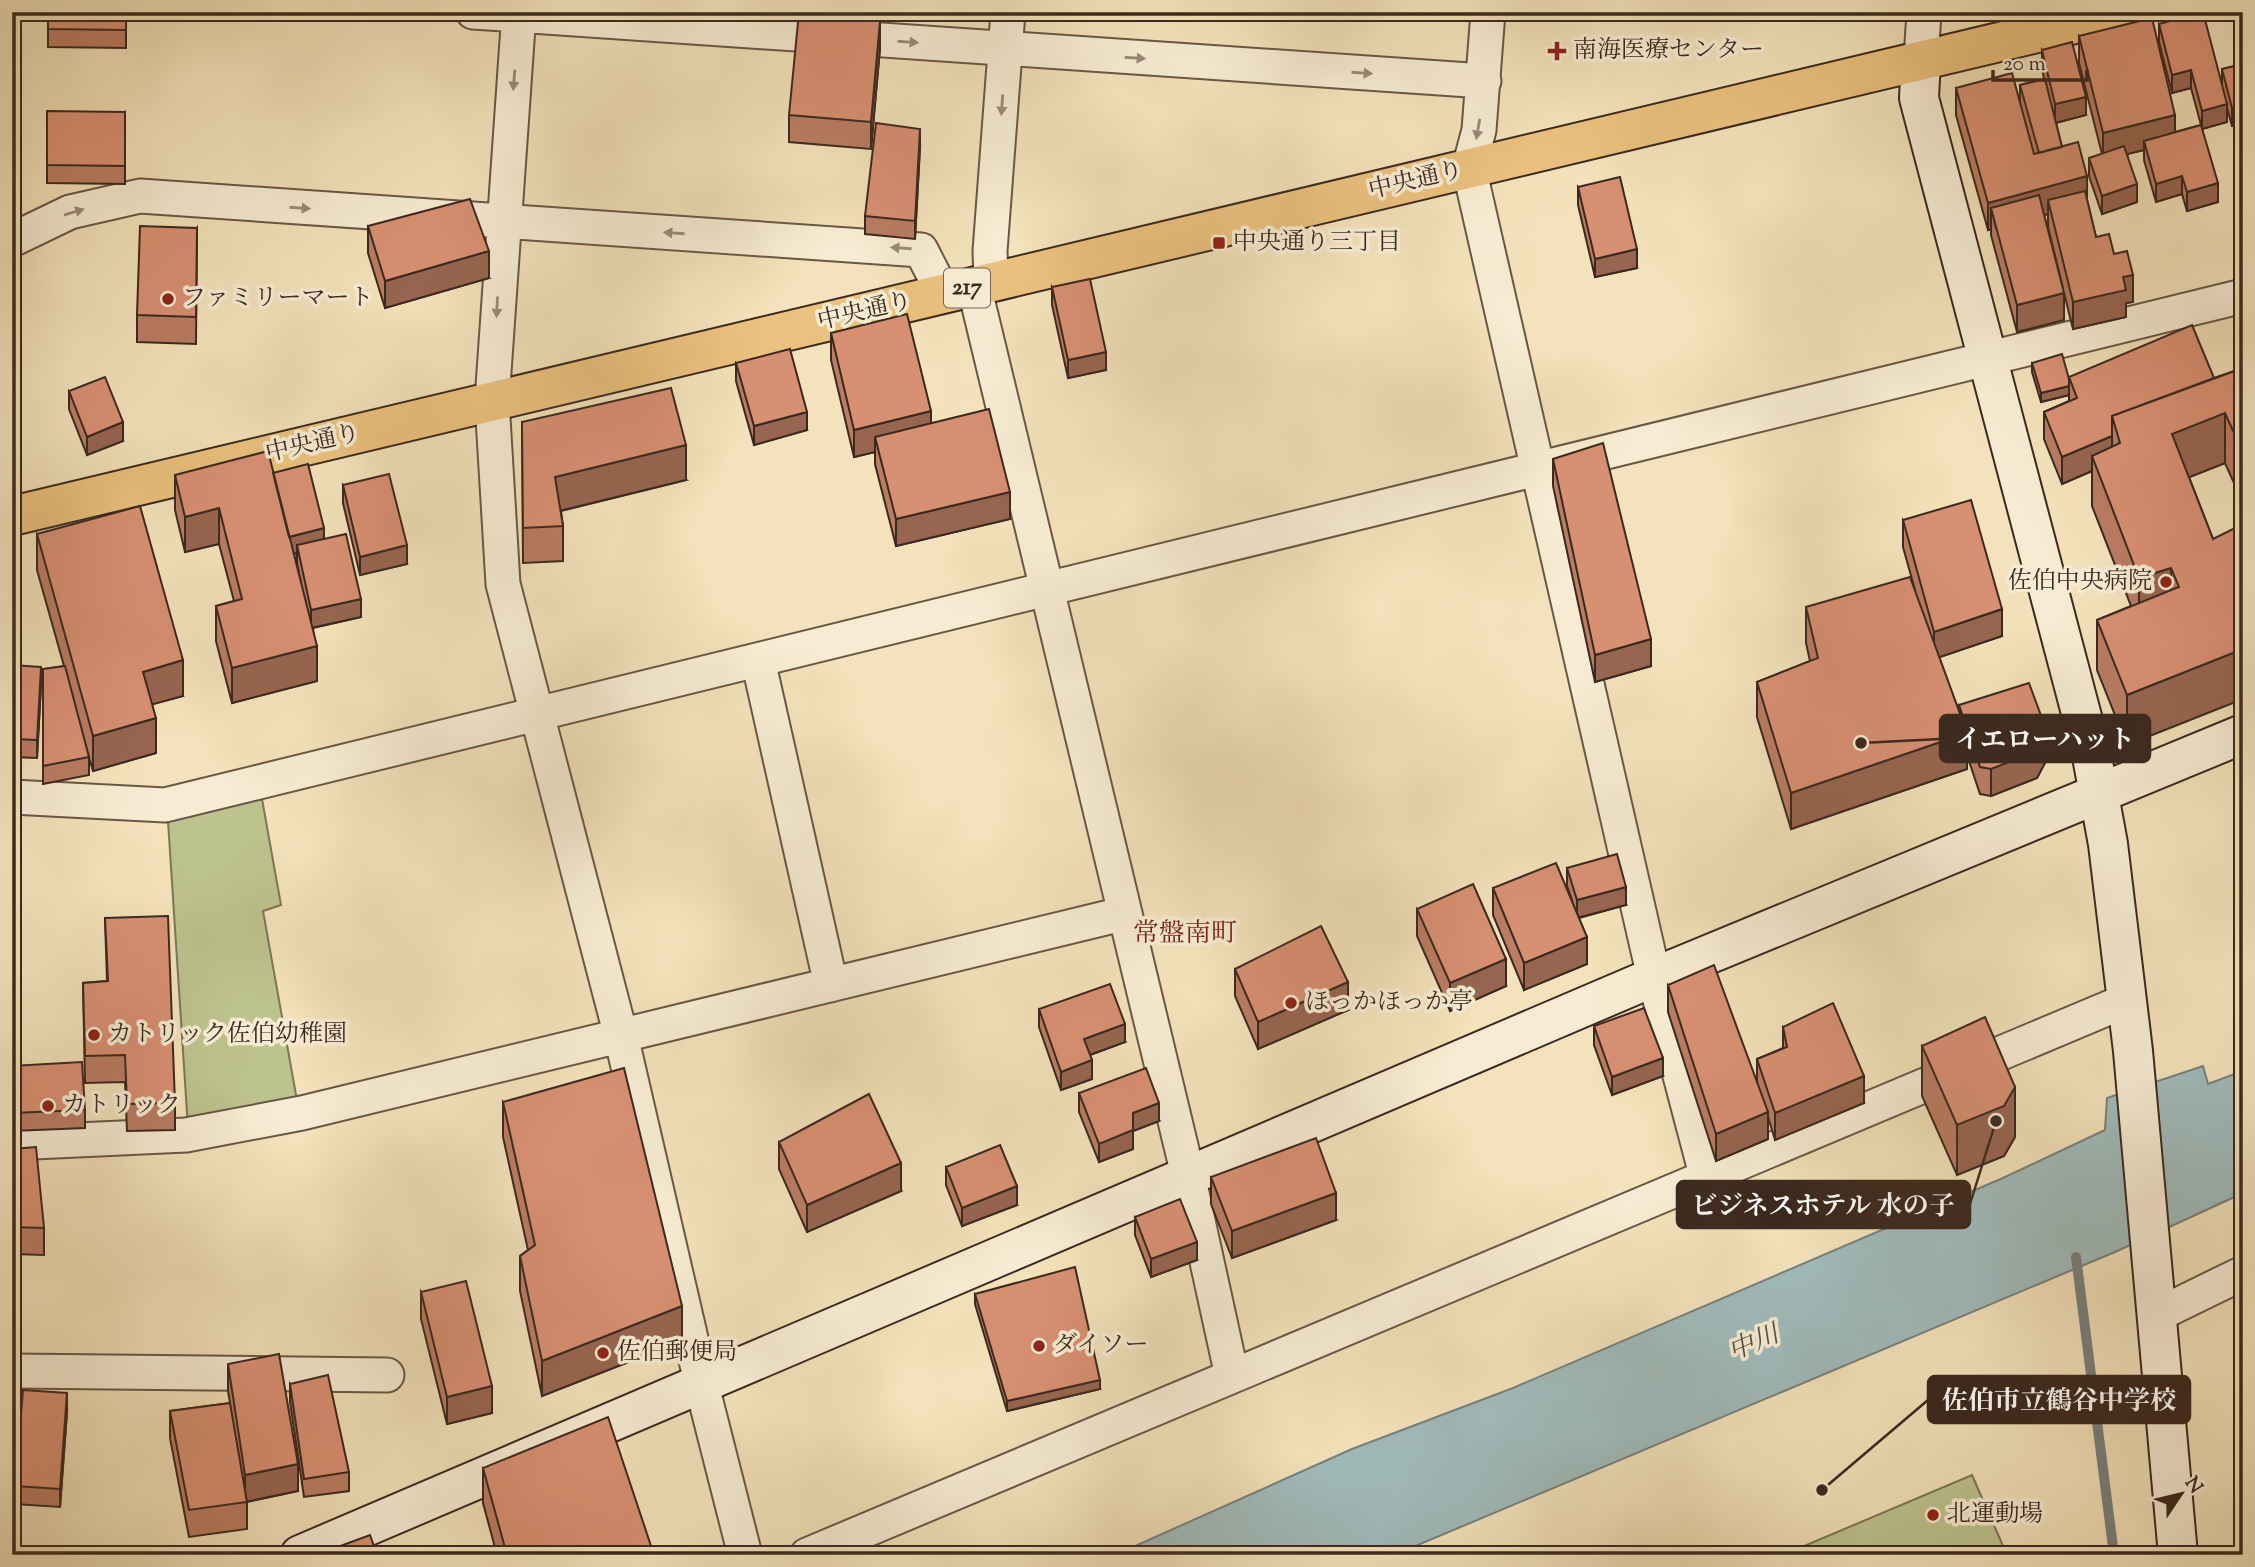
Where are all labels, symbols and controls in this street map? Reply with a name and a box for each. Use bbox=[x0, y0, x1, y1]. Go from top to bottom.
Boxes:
place label: 南海医療センター bbox=[1573, 34, 1764, 68]
one-way arrow bbox=[897, 37, 919, 48]
scale bar bbox=[1993, 38, 2087, 82]
marker: 南海医療センター bbox=[1547, 41, 1567, 61]
text: 20 m bbox=[2003, 50, 2046, 80]
one-way arrow bbox=[1124, 52, 1146, 63]
one-way arrow bbox=[1351, 68, 1373, 79]
one-way arrow bbox=[508, 70, 519, 92]
one-way arrow bbox=[996, 94, 1007, 116]
one-way arrow bbox=[1473, 118, 1484, 140]
street label: 中央通り bbox=[1365, 154, 1467, 208]
one-way arrow bbox=[289, 202, 311, 213]
one-way arrow bbox=[64, 207, 85, 217]
place label: 中央通り三丁目 bbox=[1233, 226, 1401, 260]
one-way arrow bbox=[663, 227, 685, 238]
marker: 中央通り三丁目 bbox=[1211, 235, 1227, 251]
one-way arrow bbox=[890, 243, 912, 254]
road number: 217 bbox=[944, 268, 990, 308]
place label: ファミリーマート bbox=[182, 282, 374, 316]
street label: 中央通り bbox=[814, 285, 916, 339]
marker: ファミリーマート bbox=[160, 291, 176, 307]
one-way arrow bbox=[492, 296, 503, 318]
street label: 中央通り bbox=[262, 417, 364, 471]
place label: 佐伯中央病院 bbox=[2008, 565, 2152, 599]
marker: 佐伯中央病院 bbox=[2158, 574, 2174, 590]
callout: イエローハット bbox=[1940, 715, 2150, 762]
text: イエローハット bbox=[1955, 723, 2135, 760]
district label: 常盤南町 bbox=[1133, 916, 1237, 953]
place label: ほっかほっか亭 bbox=[1305, 986, 1473, 1020]
marker: ほっかほっか亭 bbox=[1283, 995, 1299, 1011]
place label: カトリック佐伯幼稚園 bbox=[108, 1018, 347, 1052]
marker: カトリック佐伯幼稚園 bbox=[86, 1027, 102, 1043]
place label: カトリック bbox=[62, 1089, 181, 1123]
marker: カトリック bbox=[40, 1098, 56, 1114]
callout: ビジネスホテル 水の子 bbox=[1677, 1181, 1970, 1228]
text: ビジネスホテル 水の子 bbox=[1691, 1189, 1955, 1226]
water label: 中川 bbox=[1723, 1316, 1788, 1371]
place label: ダイソー bbox=[1053, 1329, 1149, 1363]
place label: 佐伯郵便局 bbox=[617, 1336, 737, 1370]
marker: ダイソー bbox=[1031, 1338, 1047, 1354]
marker: 佐伯郵便局 bbox=[595, 1345, 611, 1361]
callout: 佐伯市立鶴谷中学校 bbox=[1928, 1376, 2190, 1423]
text: 佐伯市立鶴谷中学校 bbox=[1942, 1384, 2176, 1421]
north arrow bbox=[2146, 1458, 2216, 1528]
text: N bbox=[2177, 1472, 2208, 1500]
place label: 北運動場 bbox=[1947, 1498, 2043, 1532]
marker: 北運動場 bbox=[1925, 1507, 1941, 1523]

